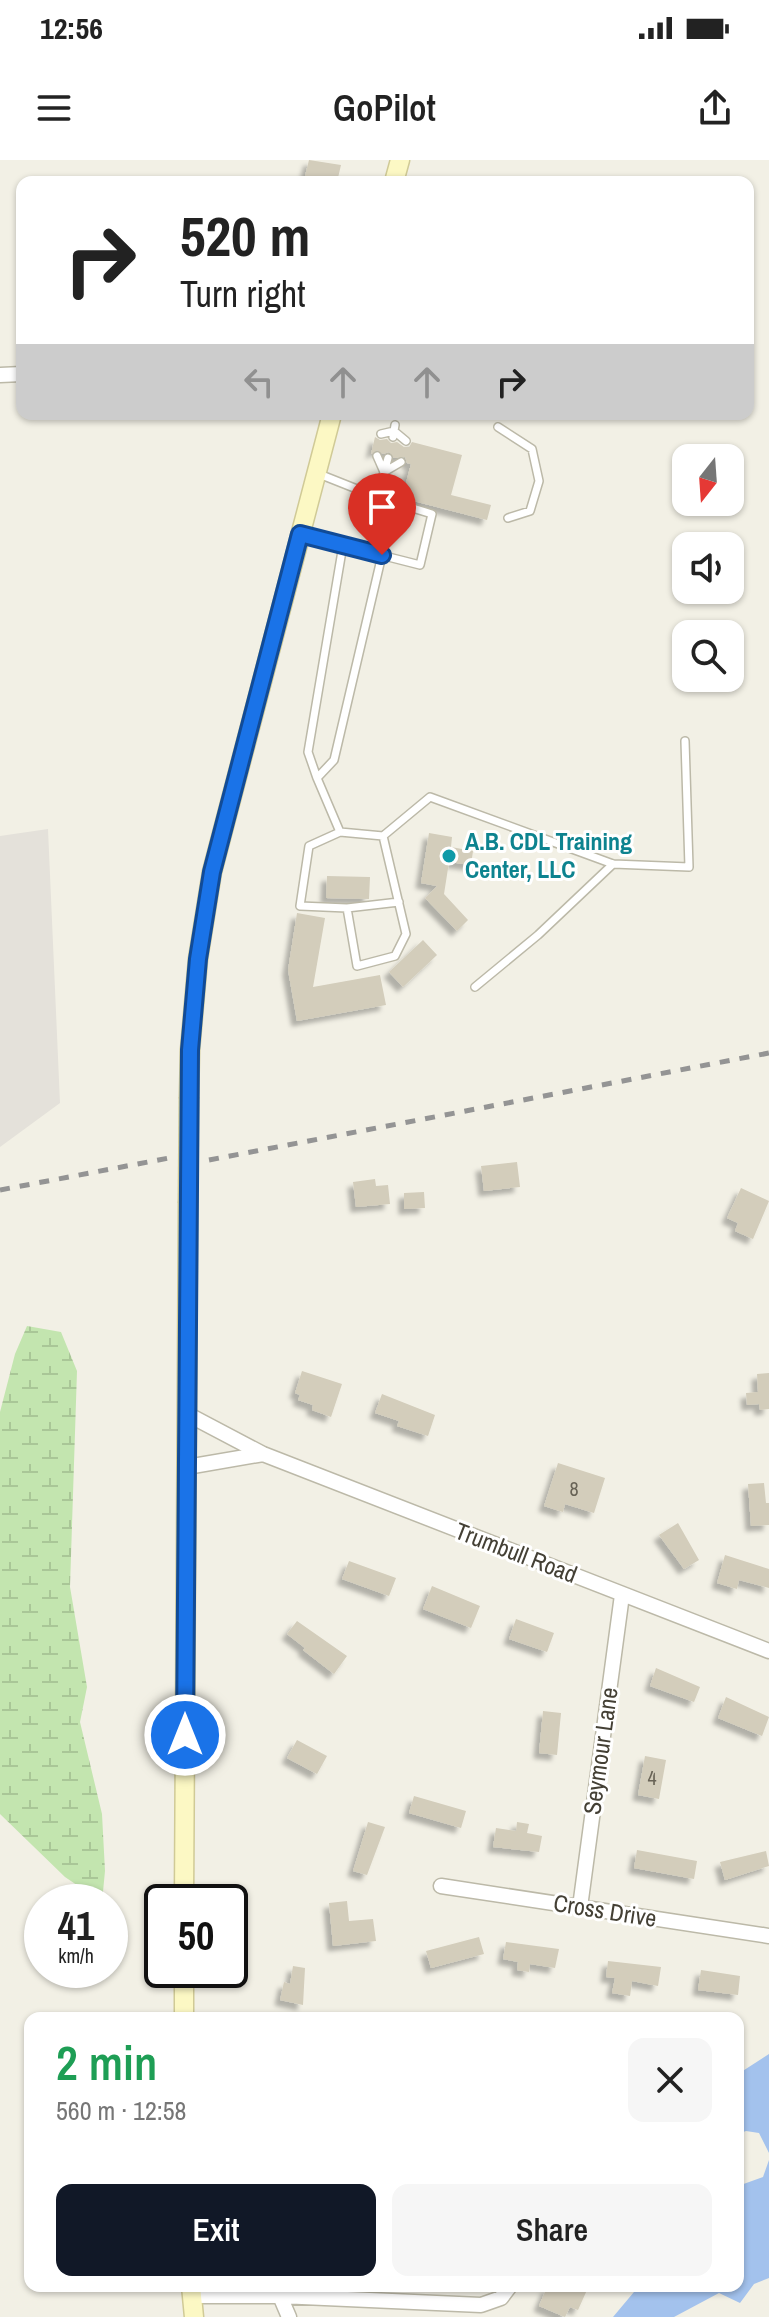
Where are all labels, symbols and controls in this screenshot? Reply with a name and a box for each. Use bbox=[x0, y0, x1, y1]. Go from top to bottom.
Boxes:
text: 12:56 bbox=[40, 8, 103, 48]
text: GoPilot bbox=[333, 84, 436, 132]
icon: menu bbox=[32, 86, 76, 130]
icon: share bbox=[693, 86, 737, 130]
text: 520 m bbox=[180, 198, 310, 273]
icon: right bbox=[48, 208, 152, 312]
text: Turn right bbox=[180, 270, 305, 318]
icon: left bbox=[237, 360, 281, 404]
icon: ahead bbox=[321, 360, 365, 404]
icon: ahead bbox=[405, 360, 449, 404]
icon: right bbox=[489, 360, 533, 404]
north arrow bbox=[672, 444, 744, 516]
map controls bbox=[672, 444, 744, 692]
pin bbox=[348, 473, 416, 555]
icon: arrive bbox=[360, 485, 404, 529]
button: sound bbox=[672, 532, 744, 604]
button: search bbox=[672, 620, 744, 692]
place label: A.B. CDL Training Center, LLC bbox=[465, 825, 632, 885]
marker: A.B. CDL Training Center, LLC bbox=[440, 847, 458, 865]
house number: 8 bbox=[569, 1475, 579, 1502]
street label: Trumbull Road bbox=[451, 1514, 582, 1590]
street label: Seymour Lane bbox=[575, 1685, 625, 1816]
position arrow bbox=[143, 1693, 227, 1777]
house number: 4 bbox=[647, 1764, 657, 1791]
speed limit sign: 50 bbox=[144, 1884, 248, 1988]
street label: Cross Drive bbox=[551, 1886, 659, 1934]
text: 41 bbox=[58, 1899, 94, 1952]
text: km/h bbox=[58, 1942, 94, 1969]
text: 2 min bbox=[56, 2030, 157, 2095]
button: close bbox=[628, 2038, 712, 2122]
text: 560 m · 12:58 bbox=[56, 2093, 186, 2128]
button: Exit bbox=[56, 2184, 376, 2276]
button: Share bbox=[392, 2184, 712, 2276]

